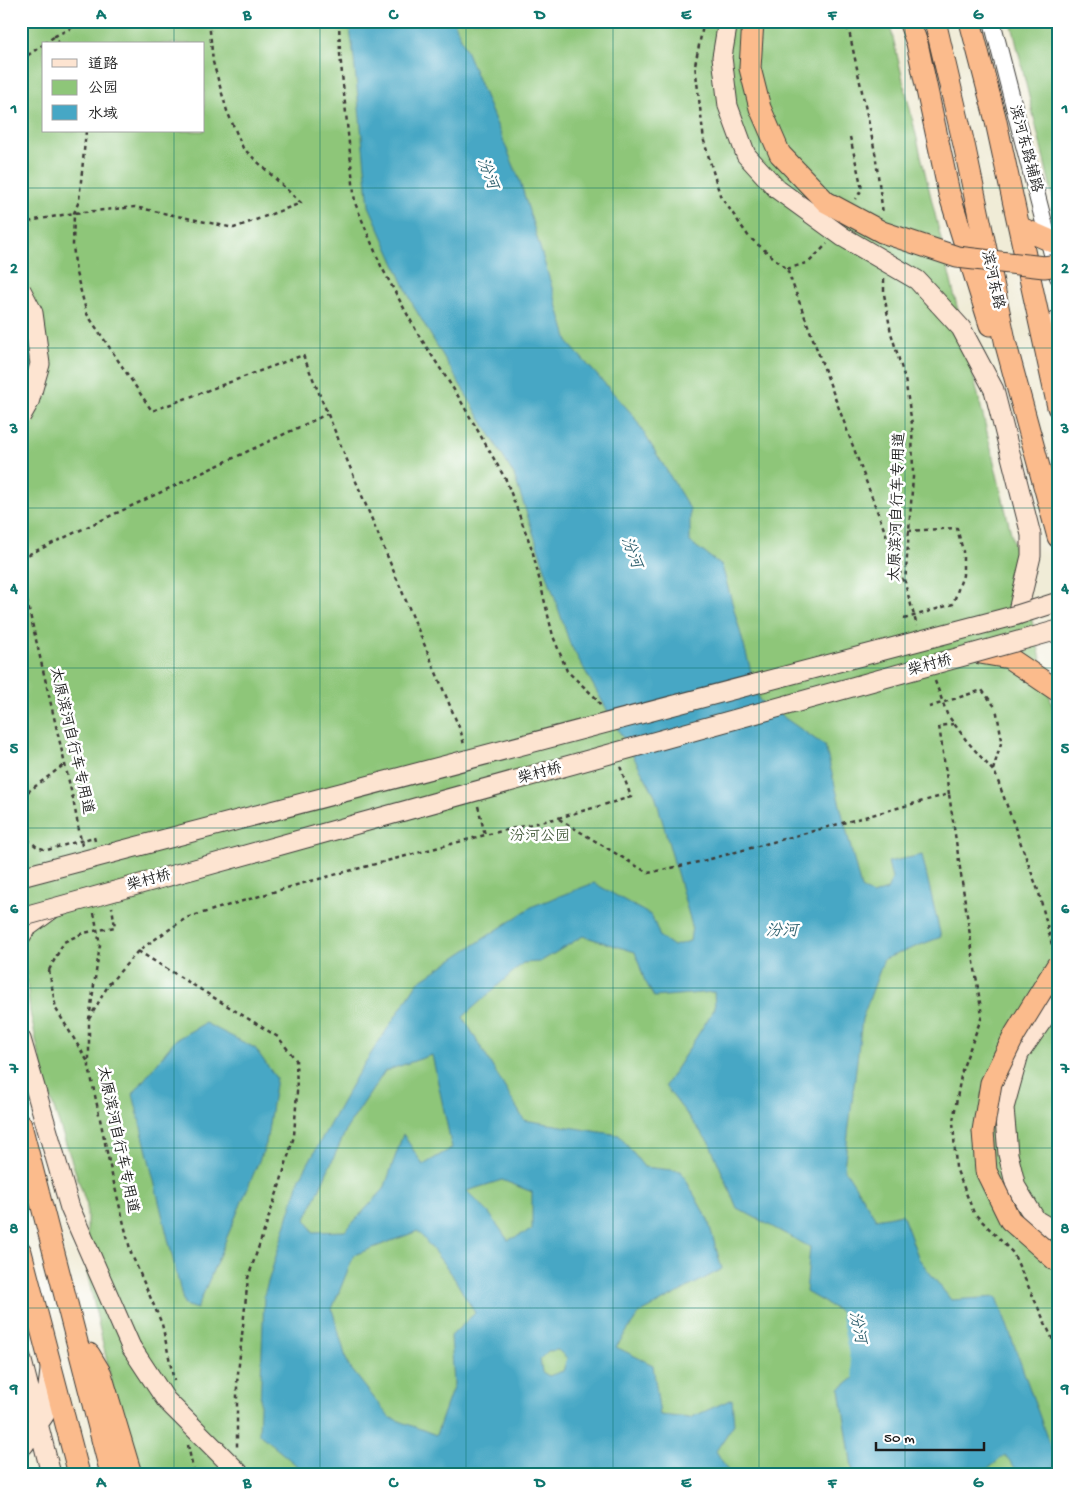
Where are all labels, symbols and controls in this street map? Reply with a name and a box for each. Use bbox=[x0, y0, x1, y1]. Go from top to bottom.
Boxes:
text: A bbox=[95, 7, 107, 26]
text: B bbox=[242, 7, 252, 26]
text: C bbox=[388, 7, 399, 26]
text: D bbox=[533, 7, 546, 26]
text: E bbox=[681, 7, 692, 26]
text: F bbox=[827, 7, 838, 26]
text: G bbox=[973, 7, 984, 26]
legend bbox=[42, 42, 205, 132]
text: 道路 bbox=[88, 56, 118, 74]
text: 公园 bbox=[88, 80, 118, 98]
text: 1 bbox=[10, 101, 17, 120]
text: 1 bbox=[1061, 101, 1068, 120]
street label: 滨河东路辅路 bbox=[1005, 103, 1045, 195]
text: 水域 bbox=[88, 106, 118, 124]
water label: 汾河 bbox=[471, 155, 503, 195]
street label: 滨河东路 bbox=[977, 249, 1007, 311]
text: 2 bbox=[10, 261, 18, 280]
text: 2 bbox=[1061, 261, 1069, 280]
text: 3 bbox=[9, 421, 18, 440]
text: 3 bbox=[1060, 421, 1069, 440]
street label: 太原滨河自行车专用道 bbox=[886, 432, 910, 582]
water label: 汾河 bbox=[615, 534, 647, 574]
text: 4 bbox=[9, 581, 18, 600]
text: 4 bbox=[1060, 581, 1069, 600]
street label: 柴村桥 bbox=[906, 651, 954, 681]
street label: 太原滨河自行车专用道 bbox=[45, 666, 97, 816]
text: 5 bbox=[10, 741, 19, 760]
text: 5 bbox=[1061, 741, 1070, 760]
street label: 柴村桥 bbox=[516, 759, 564, 789]
park label: 汾河公园 bbox=[510, 828, 570, 846]
street label: 柴村桥 bbox=[125, 866, 173, 896]
text: 6 bbox=[10, 901, 19, 920]
text: 6 bbox=[1061, 901, 1070, 920]
water label: 汾河 bbox=[766, 922, 801, 942]
text: 7 bbox=[9, 1061, 19, 1080]
text: 7 bbox=[1060, 1061, 1070, 1080]
street label: 太原滨河自行车专用道 bbox=[93, 1065, 141, 1215]
text: 8 bbox=[10, 1221, 19, 1240]
text: 8 bbox=[1061, 1221, 1070, 1240]
water label: 汾河 bbox=[843, 1310, 870, 1349]
text: 9 bbox=[9, 1381, 18, 1400]
text: 9 bbox=[1060, 1381, 1069, 1400]
scale bar bbox=[876, 1420, 984, 1452]
text: 50 m bbox=[884, 1430, 915, 1448]
text: A bbox=[95, 1475, 107, 1494]
text: B bbox=[242, 1475, 252, 1494]
text: C bbox=[388, 1475, 399, 1494]
text: D bbox=[533, 1475, 546, 1494]
text: E bbox=[681, 1475, 692, 1494]
text: F bbox=[827, 1475, 838, 1494]
text: G bbox=[973, 1475, 984, 1494]

